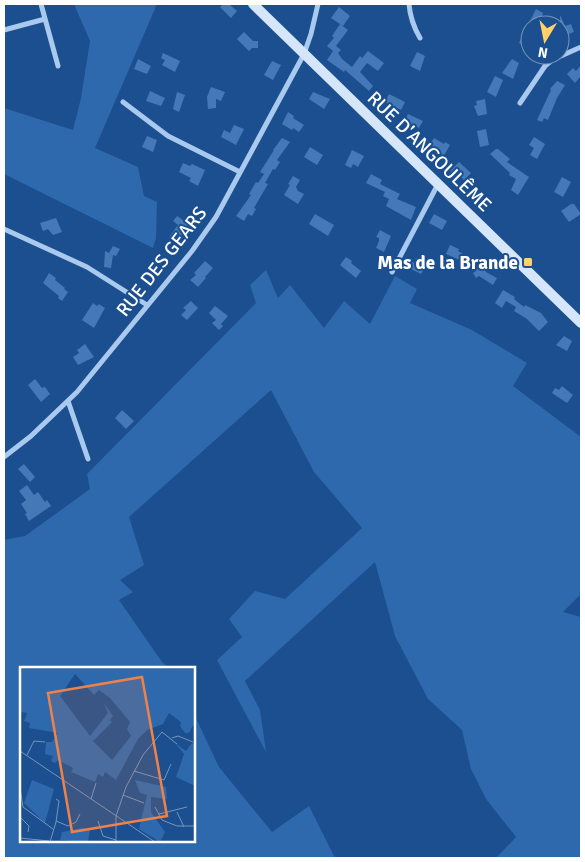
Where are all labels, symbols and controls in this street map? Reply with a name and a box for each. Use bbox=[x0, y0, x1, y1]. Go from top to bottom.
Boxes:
north arrow bbox=[520, 15, 570, 65]
text: N bbox=[537, 43, 549, 62]
street label: RUE D'ANGOULÊME bbox=[362, 86, 496, 217]
street label: RUE DES GEARS bbox=[111, 202, 212, 321]
place label: Mas de la Brande bbox=[377, 251, 518, 275]
marker: Mas de la Brande bbox=[522, 256, 534, 268]
inset map bbox=[20, 667, 195, 842]

